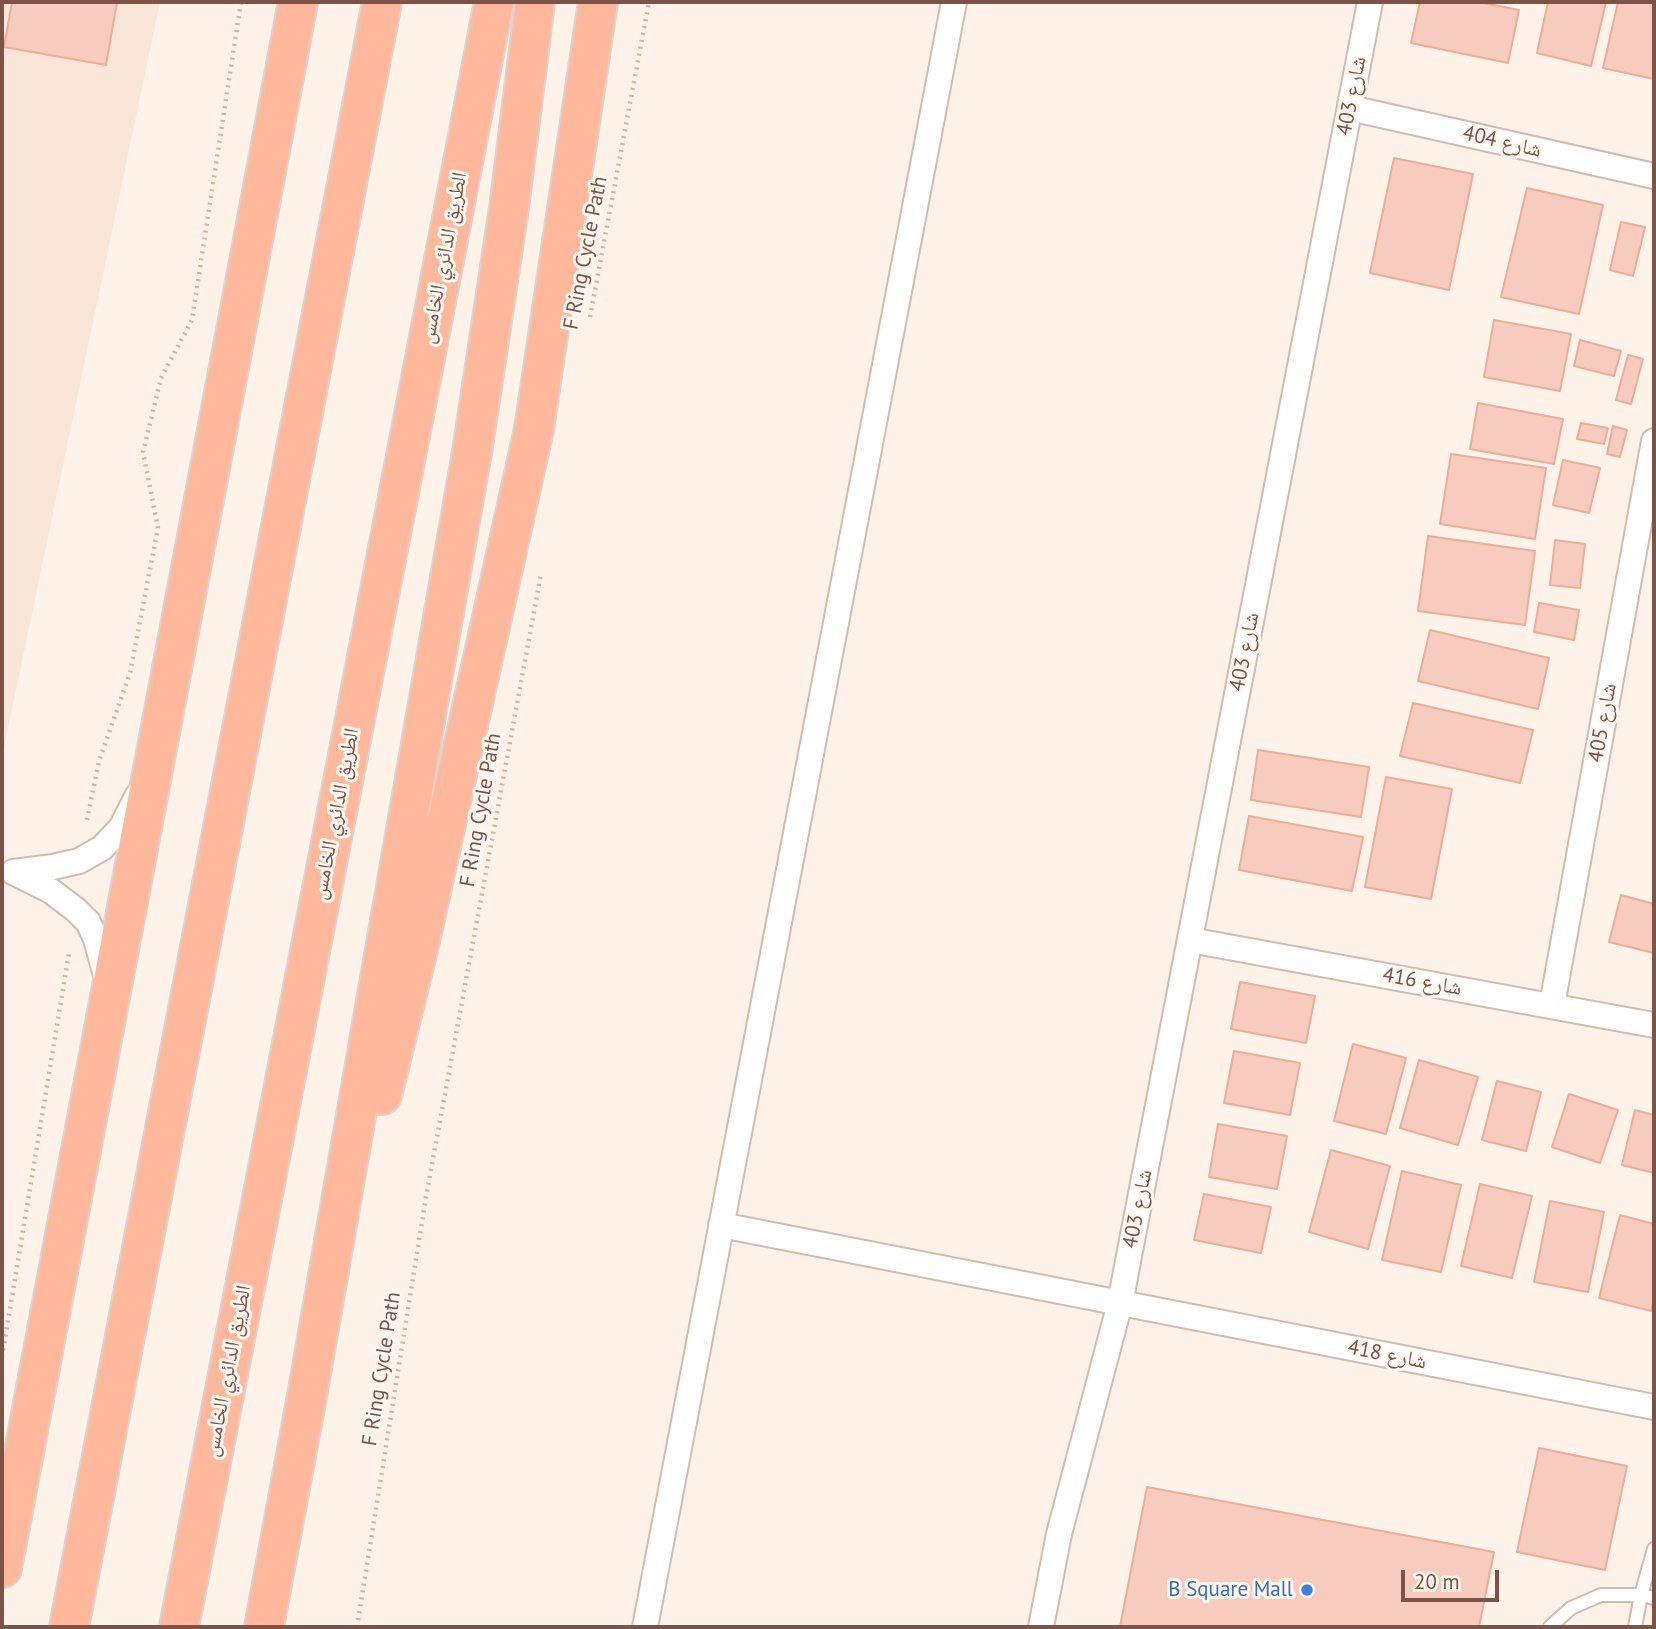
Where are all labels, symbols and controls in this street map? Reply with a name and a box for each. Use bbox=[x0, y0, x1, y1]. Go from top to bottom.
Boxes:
street label: شارع 403 bbox=[1332, 54, 1372, 138]
street label: شارع 404 bbox=[1460, 121, 1544, 163]
street label: الطريق الدائري الخامس bbox=[415, 170, 473, 346]
street label: F Ring Cycle Path bbox=[559, 174, 613, 332]
street label: شارع 403 bbox=[1225, 610, 1265, 694]
street label: شارع 405 bbox=[1584, 681, 1622, 765]
street label: الطريق الدائري الخامس bbox=[307, 726, 365, 902]
street label: F Ring Cycle Path bbox=[455, 731, 507, 889]
street label: شارع 416 bbox=[1380, 963, 1464, 1001]
street label: شارع 403 bbox=[1118, 1167, 1158, 1251]
street label: الطريق الدائري الخامس bbox=[199, 1283, 257, 1459]
street label: F Ring Cycle Path bbox=[357, 1290, 407, 1448]
street label: شارع 418 bbox=[1345, 1335, 1429, 1375]
scale bar bbox=[1404, 1556, 1502, 1600]
text: 20 m bbox=[1414, 1568, 1460, 1595]
place label: B Square Mall bbox=[1168, 1577, 1293, 1603]
marker: B Square Mall bbox=[1299, 1582, 1315, 1598]

